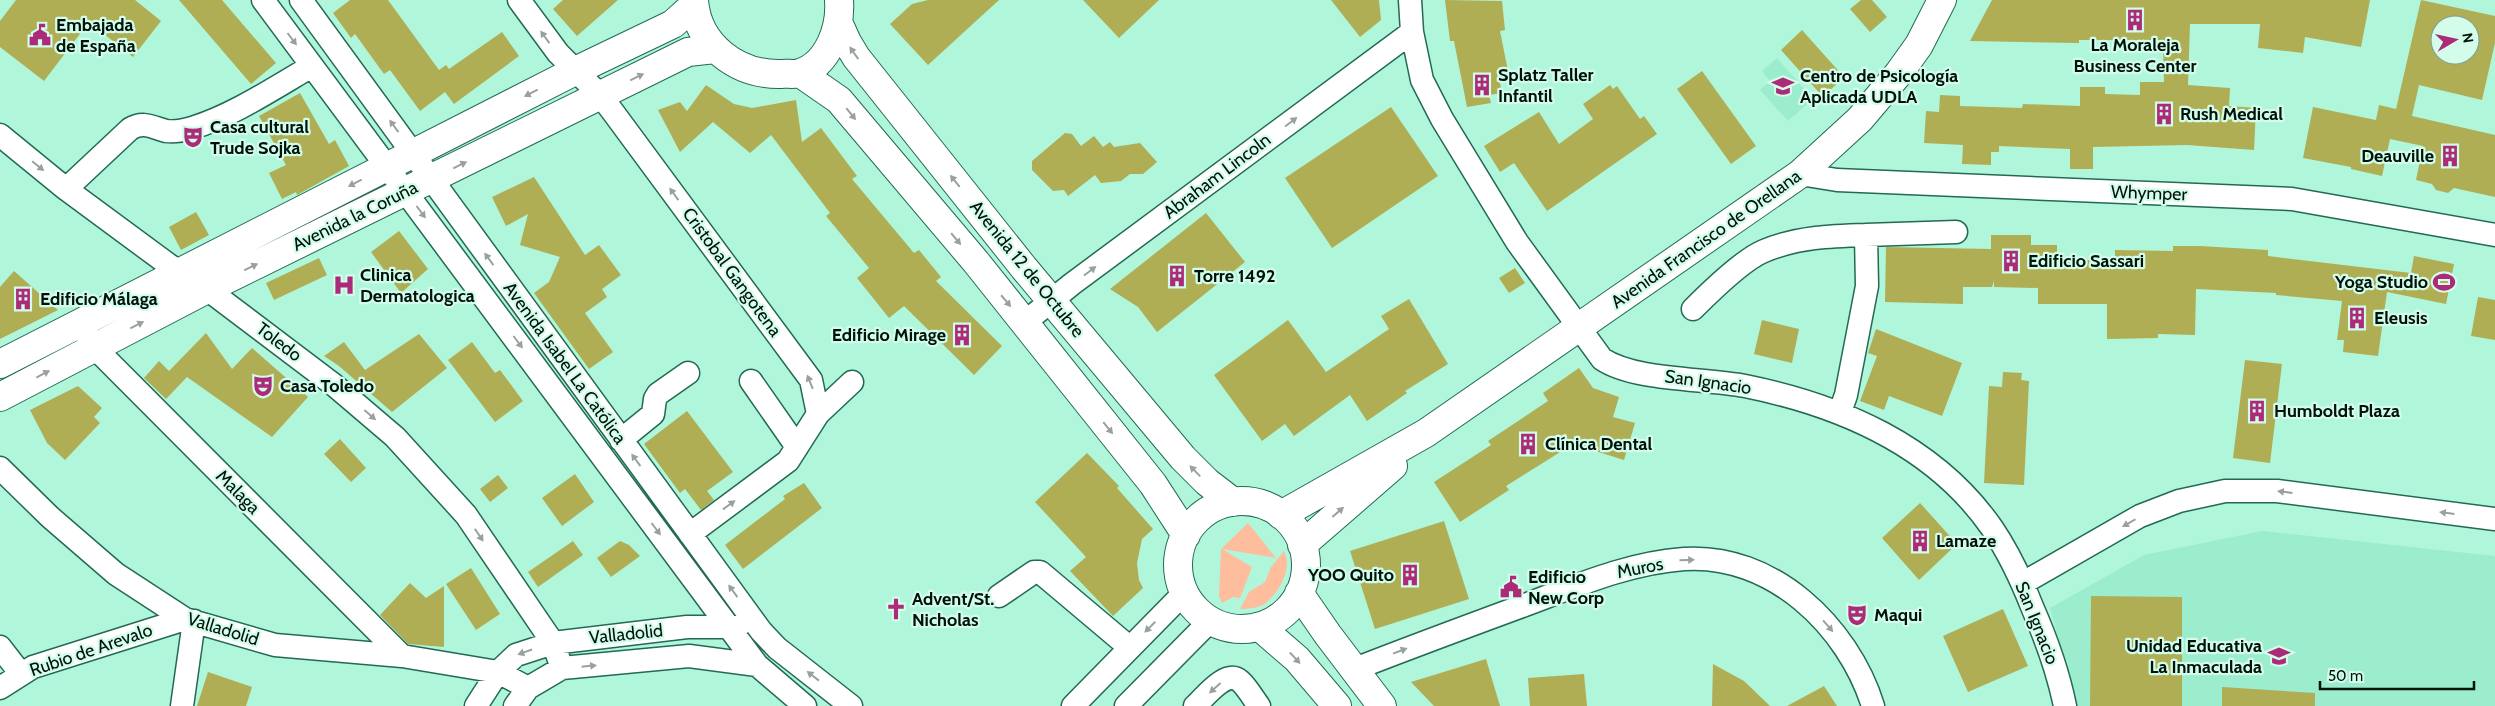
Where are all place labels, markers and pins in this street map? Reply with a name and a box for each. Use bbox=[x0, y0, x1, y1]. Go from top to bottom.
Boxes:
building icon: La Moraleja Business Center bbox=[2122, 7, 2148, 33]
place label: Embajada de España bbox=[56, 14, 136, 57]
public building icon: Embajada de España bbox=[27, 22, 53, 48]
place label: La Moraleja Business Center bbox=[2074, 34, 2196, 77]
place label: Splatz Taller Infantil bbox=[1498, 64, 1594, 107]
place label: Centro de Psicología Aplicada UDLA bbox=[1800, 65, 1958, 108]
building icon: Splatz Taller Infantil bbox=[1469, 72, 1495, 98]
school or university icon: Centro de Psicología Aplicada UDLA bbox=[1770, 73, 1796, 99]
building icon: Rush Medical bbox=[2151, 101, 2177, 127]
place label: Rush Medical bbox=[2180, 103, 2283, 125]
place label: Casa cultural Trude Sojka bbox=[210, 116, 309, 159]
theatre icon: Casa cultural Trude Sojka bbox=[180, 124, 206, 150]
building icon: Deauville bbox=[2437, 143, 2463, 169]
place label: Deauville bbox=[2361, 145, 2434, 167]
building icon: Edificio Sassari bbox=[1998, 248, 2024, 274]
place label: Edificio Sassari bbox=[2028, 250, 2144, 272]
building icon: Torre 1492 bbox=[1164, 263, 1190, 289]
place label: Clinica Dermatologica bbox=[360, 264, 475, 307]
place label: Torre 1492 bbox=[1194, 265, 1275, 287]
sports icon: Yoga Studio bbox=[2431, 269, 2457, 295]
place label: Yoga Studio bbox=[2334, 271, 2428, 293]
hospital icon: Clinica Dermatologica bbox=[331, 272, 357, 298]
building icon: Edificio Málaga bbox=[10, 286, 36, 312]
place label: Edificio Málaga bbox=[40, 288, 158, 310]
building icon: Eleusis bbox=[2344, 305, 2370, 331]
place label: Eleusis bbox=[2374, 307, 2428, 329]
building icon: Edificio Mirage bbox=[949, 322, 975, 348]
place label: Edificio Mirage bbox=[832, 324, 946, 346]
theatre icon: Casa Toledo bbox=[250, 373, 276, 399]
place label: Casa Toledo bbox=[280, 375, 374, 397]
building icon: Humboldt Plaza bbox=[2244, 398, 2270, 424]
place label: Humboldt Plaza bbox=[2274, 400, 2400, 422]
building icon: Clínica Dental bbox=[1515, 431, 1541, 457]
place label: Clínica Dental bbox=[1545, 433, 1653, 455]
building icon: Lamaze bbox=[1907, 528, 1933, 554]
place label: Lamaze bbox=[1936, 530, 1996, 552]
building icon: YOO Quito bbox=[1397, 562, 1423, 588]
place label: YOO Quito bbox=[1307, 564, 1394, 586]
place label: Edificio New Corp bbox=[1528, 566, 1604, 609]
public building icon: Edificio New Corp bbox=[1498, 574, 1524, 600]
place label: Advent/St. Nicholas bbox=[912, 588, 994, 631]
church icon: Advent/St. Nicholas bbox=[883, 596, 909, 622]
theatre icon: Maqui bbox=[1844, 602, 1870, 628]
place label: Maqui bbox=[1874, 604, 1922, 626]
place label: Unidad Educativa La Inmaculada bbox=[2126, 635, 2262, 678]
school or university icon: Unidad Educativa La Inmaculada bbox=[2266, 643, 2292, 669]

